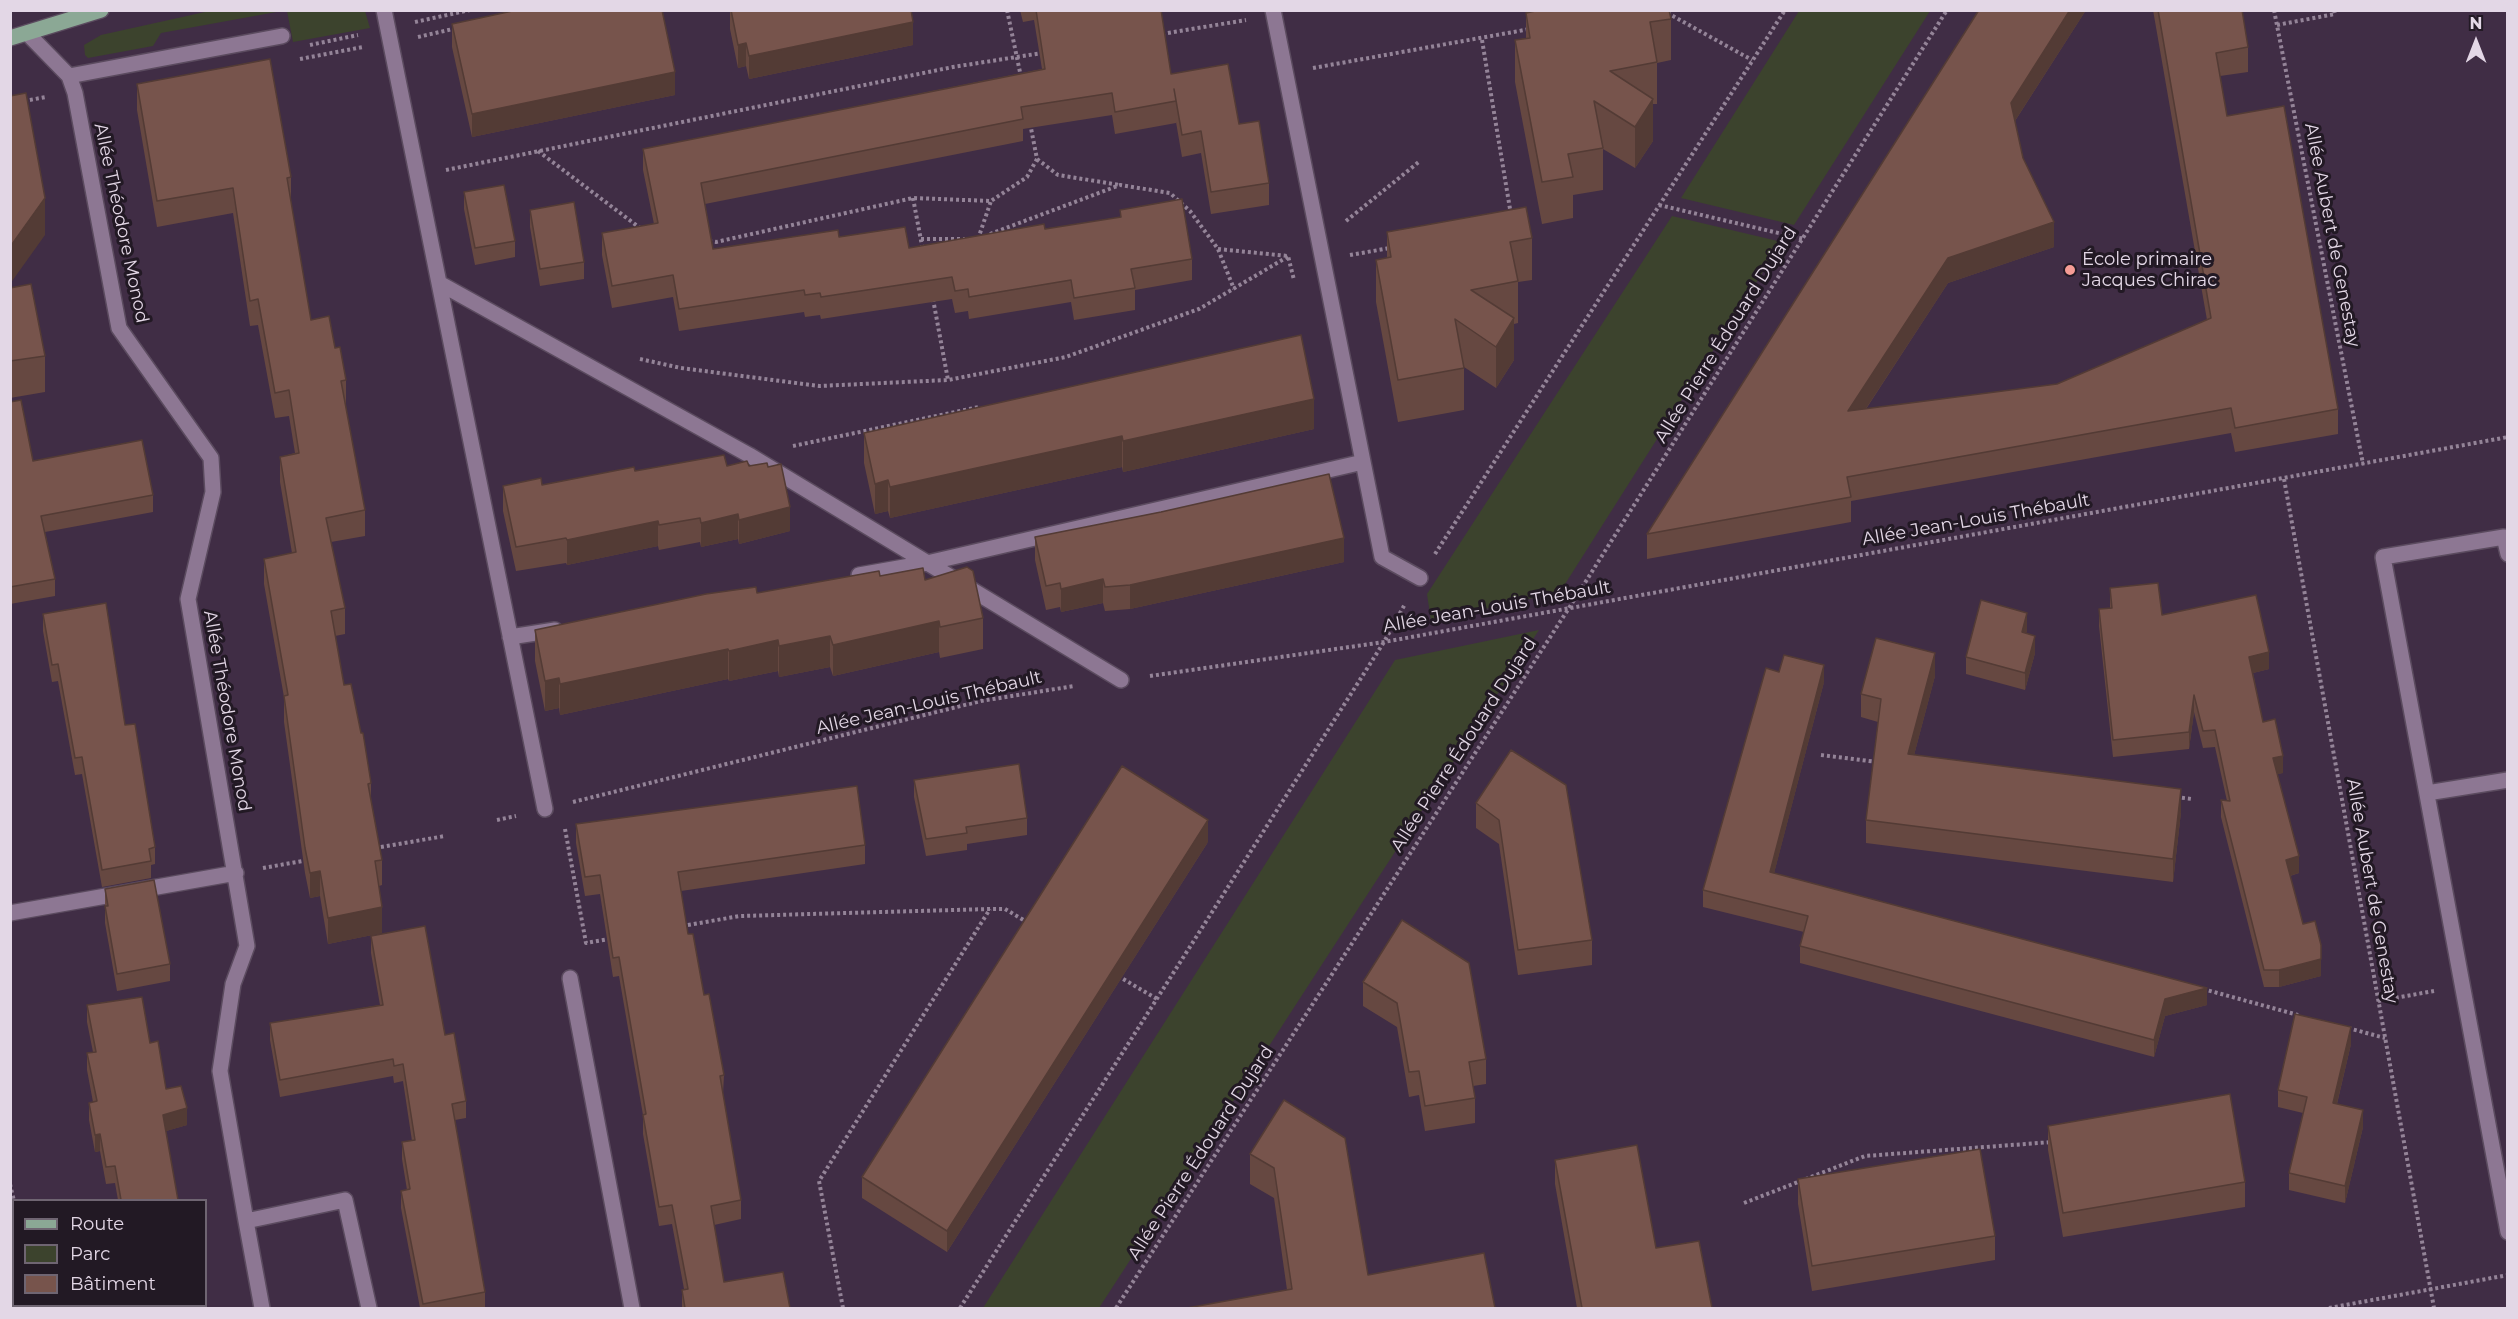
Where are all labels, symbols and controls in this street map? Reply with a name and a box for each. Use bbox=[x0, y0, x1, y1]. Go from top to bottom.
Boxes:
north arrow bbox=[2446, 12, 2506, 72]
text: N bbox=[2470, 14, 2482, 33]
street label: Allée Théodore Monod bbox=[89, 121, 153, 325]
street label: Allée Aubert de Genestay bbox=[2300, 121, 2364, 349]
street label: Allée Pierre Édouard Dujard bbox=[1650, 223, 1802, 447]
place label: École primaire Jacques Chirac bbox=[2082, 249, 2217, 292]
marker: École primaire Jacques Chirac bbox=[2063, 263, 2077, 277]
street label: Allée Jean-Louis Thébault bbox=[1861, 489, 2091, 551]
street label: Allée Jean-Louis Thébault bbox=[1382, 576, 1612, 638]
street label: Allée Théodore Monod bbox=[199, 609, 255, 813]
street label: Allée Pierre Édouard Dujard bbox=[1387, 634, 1541, 856]
street label: Allée Jean-Louis Thébault bbox=[814, 667, 1044, 739]
street label: Allée Aubert de Genestay bbox=[2342, 777, 2402, 1005]
street label: Allée Pierre Édouard Dujard bbox=[1124, 1042, 1278, 1264]
legend bbox=[12, 1199, 207, 1307]
text: Route bbox=[70, 1213, 124, 1235]
text: Parc bbox=[70, 1243, 110, 1265]
text: Bâtiment bbox=[70, 1273, 156, 1295]

